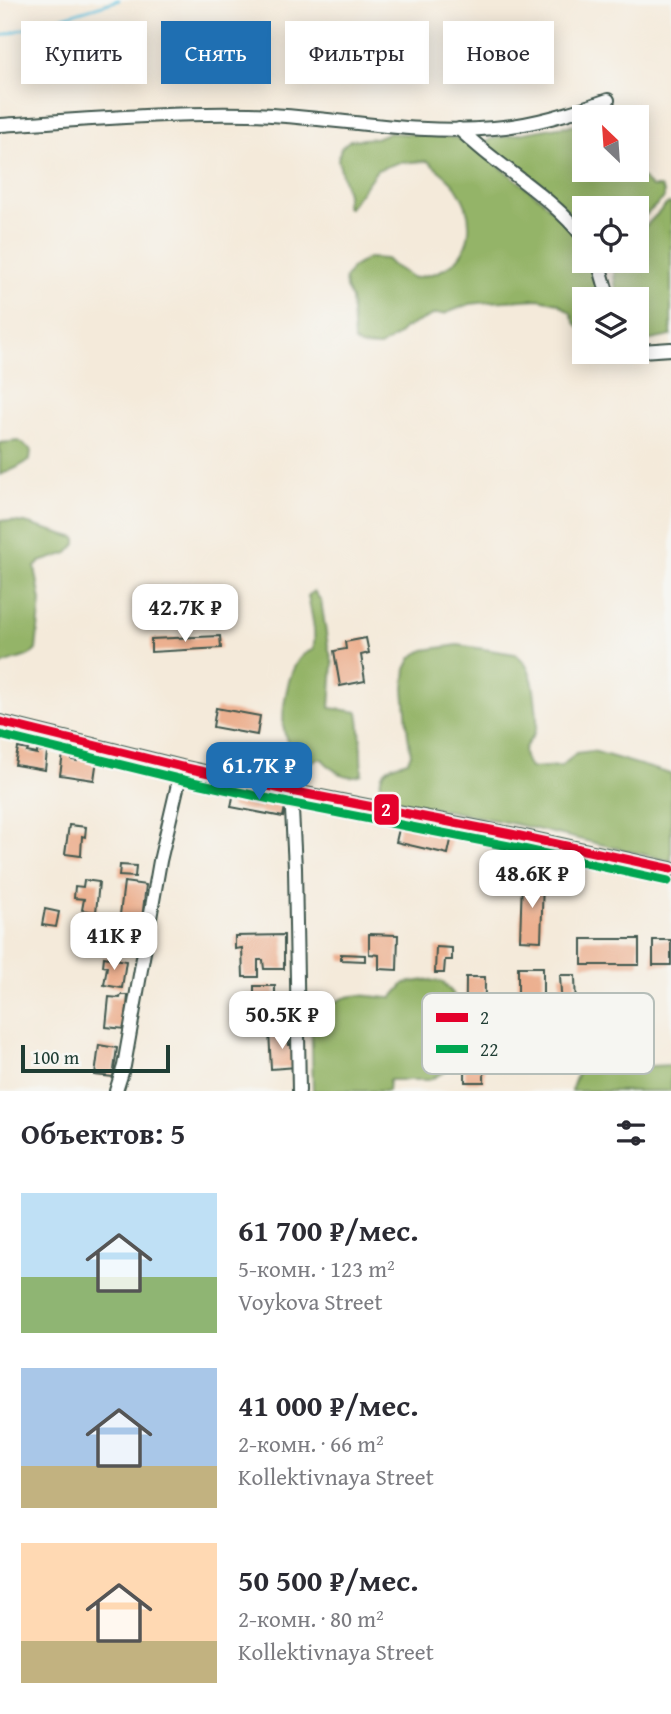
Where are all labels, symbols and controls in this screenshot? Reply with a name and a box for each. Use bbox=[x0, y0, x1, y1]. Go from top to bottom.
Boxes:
chip: Купить bbox=[21, 21, 147, 84]
chip: Снять bbox=[161, 21, 271, 84]
chip: Фильтры bbox=[285, 21, 429, 84]
chip: Новое bbox=[443, 21, 554, 84]
north arrow bbox=[572, 105, 649, 182]
map controls bbox=[572, 105, 649, 364]
button: locate bbox=[572, 196, 649, 273]
button: layers bbox=[572, 287, 649, 364]
pin: 42.7K ₽ bbox=[120, 584, 250, 644]
text: 42.7K ₽ bbox=[148, 590, 222, 623]
pin: 61.7K ₽ bbox=[194, 742, 324, 802]
text: 61.7K ₽ bbox=[222, 748, 296, 781]
line badge: 2 bbox=[373, 793, 400, 826]
text: 2 bbox=[381, 795, 391, 823]
pin: 48.6K ₽ bbox=[467, 850, 597, 910]
text: 48.6K ₽ bbox=[495, 856, 569, 889]
pin: 41K ₽ bbox=[65, 912, 163, 972]
text: 41K ₽ bbox=[86, 918, 142, 951]
pin: 50.5K ₽ bbox=[217, 992, 347, 1051]
legend bbox=[422, 993, 654, 1074]
text: 50.5K ₽ bbox=[245, 997, 319, 1030]
text: 2 bbox=[480, 1003, 489, 1031]
text: 22 bbox=[480, 1035, 498, 1063]
scale bar bbox=[21, 1042, 170, 1074]
text: 100 m bbox=[32, 1043, 79, 1071]
text: Объектов: 5 bbox=[21, 1111, 185, 1155]
icon: filters bbox=[612, 1114, 650, 1152]
text: 61 700 ₽/мес. bbox=[238, 1208, 419, 1252]
icon: home bbox=[77, 1221, 161, 1305]
text: 5-комн. · 123 m² bbox=[238, 1252, 395, 1285]
text: Voykova Street bbox=[238, 1285, 383, 1318]
text: 41 000 ₽/мес. bbox=[238, 1383, 419, 1427]
icon: home bbox=[77, 1396, 161, 1480]
text: 2-комн. · 66 m² bbox=[238, 1427, 384, 1460]
text: Kollektivnaya Street bbox=[238, 1460, 434, 1493]
text: 50 500 ₽/мес. bbox=[238, 1558, 419, 1602]
icon: home bbox=[77, 1571, 161, 1655]
text: 2-комн. · 80 m² bbox=[238, 1602, 384, 1635]
text: Kollektivnaya Street bbox=[238, 1635, 434, 1668]

